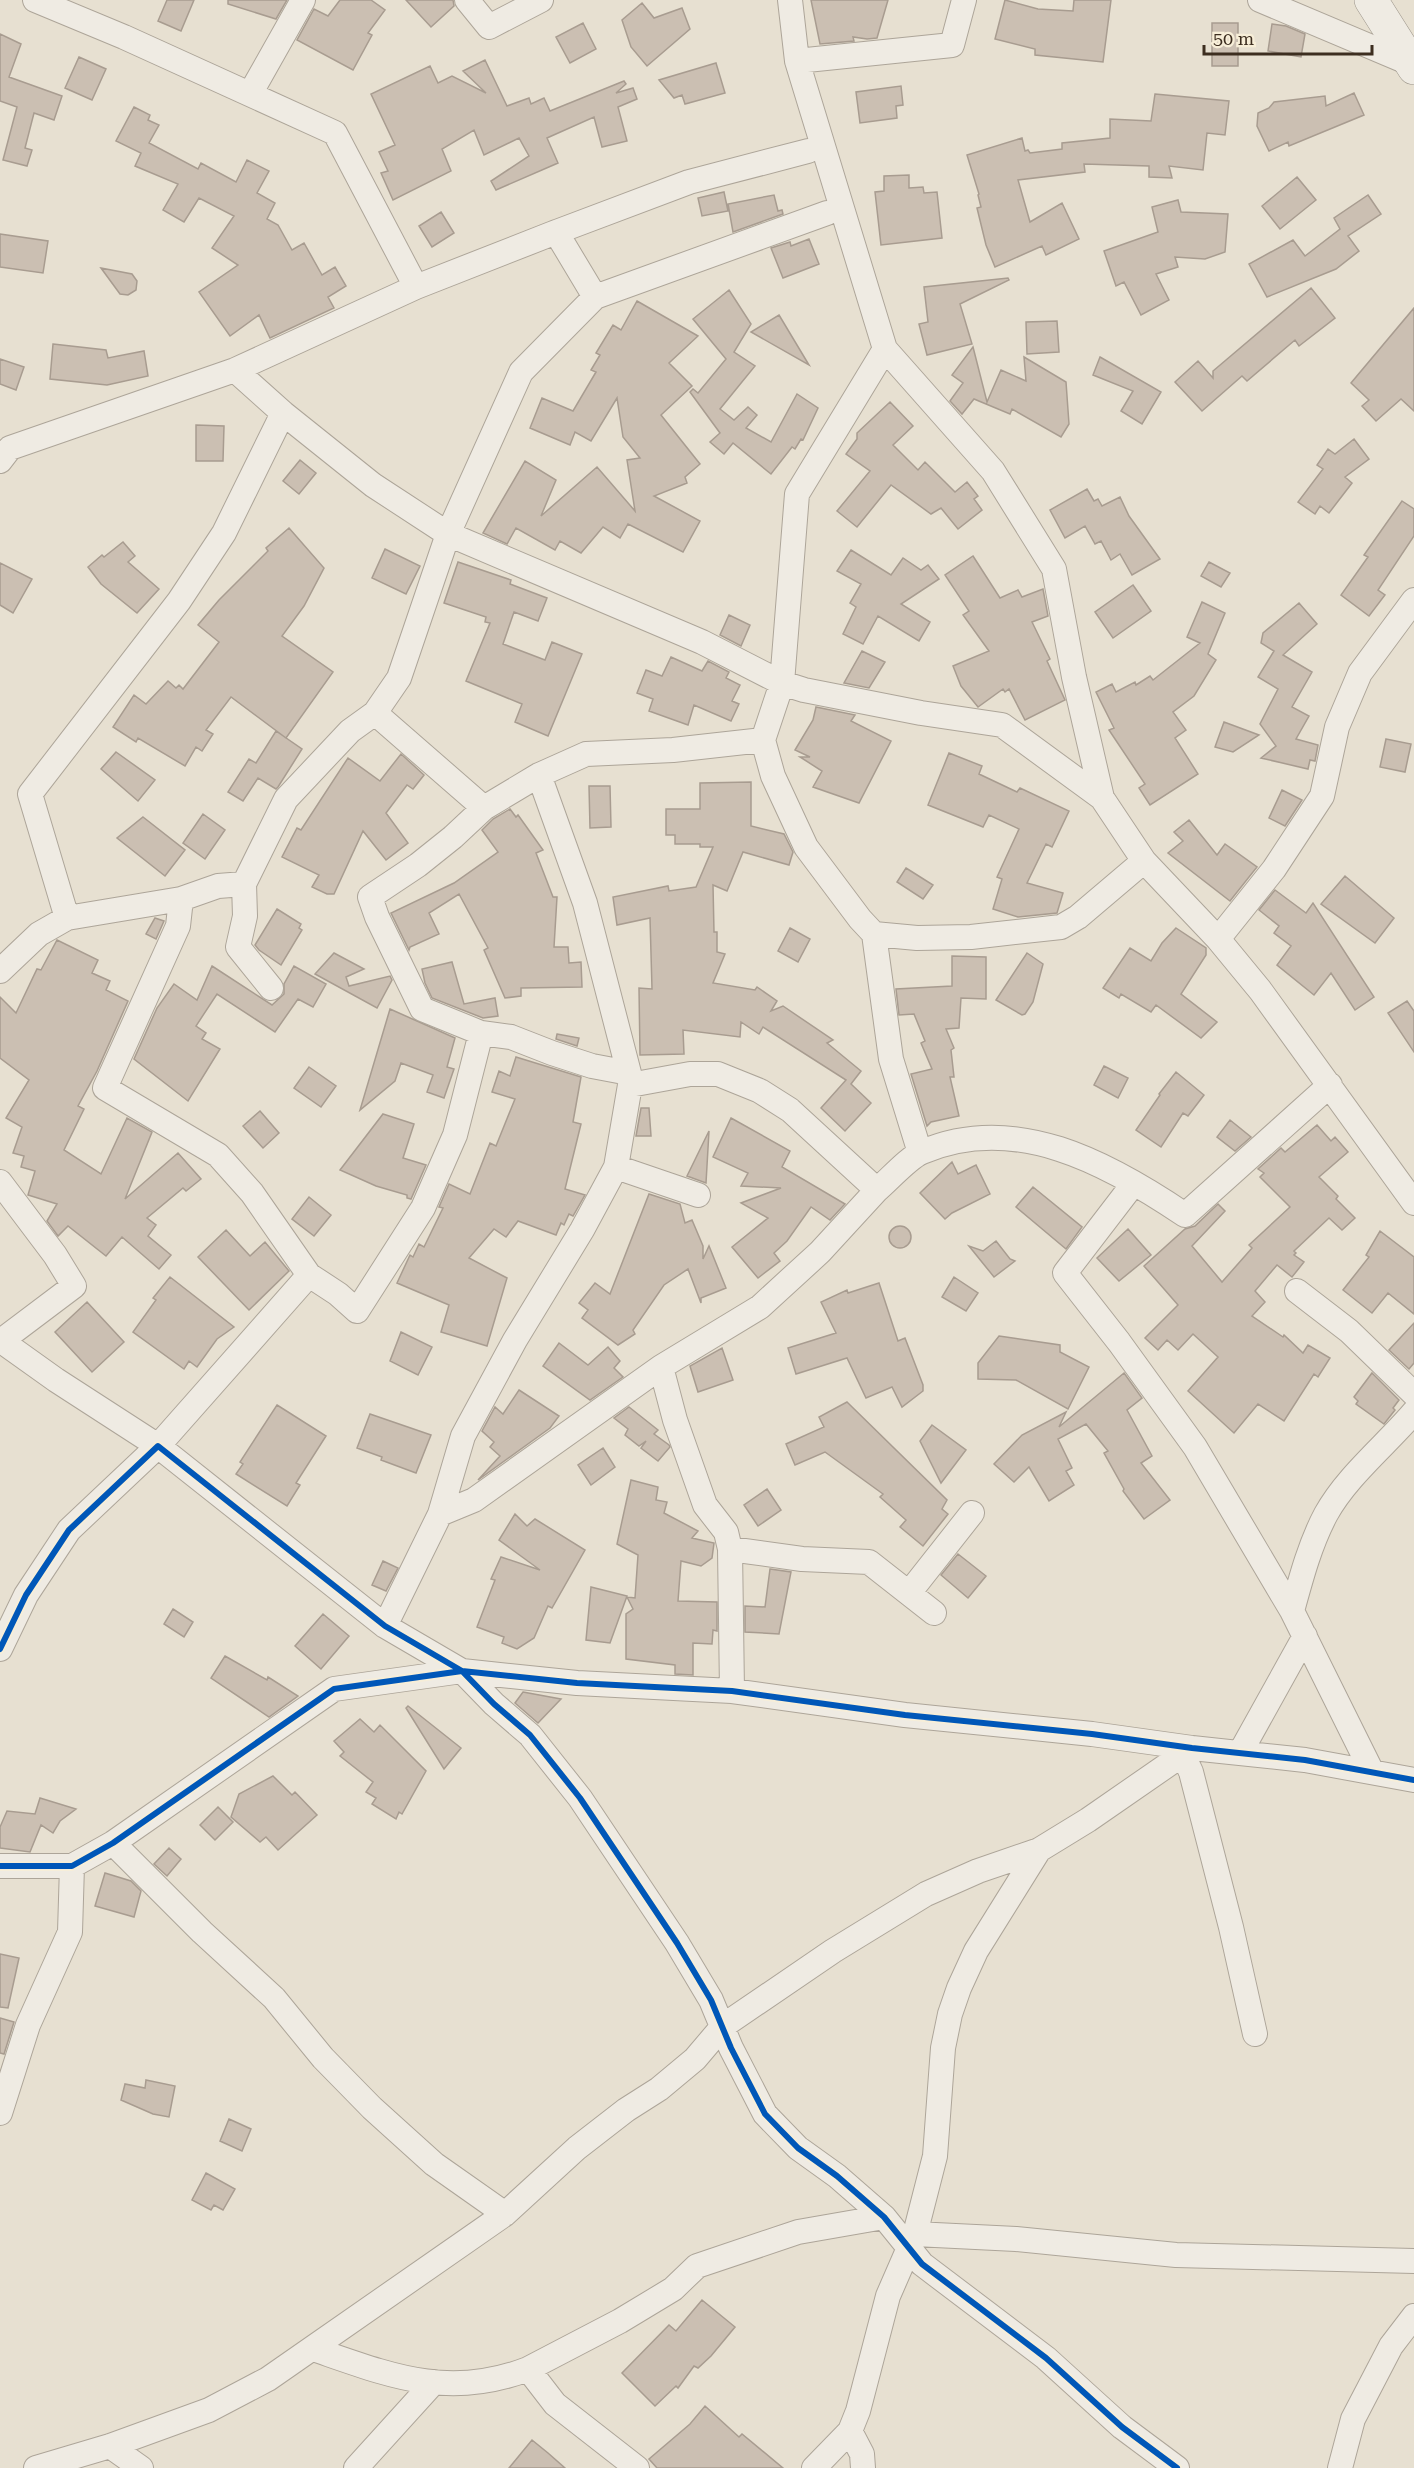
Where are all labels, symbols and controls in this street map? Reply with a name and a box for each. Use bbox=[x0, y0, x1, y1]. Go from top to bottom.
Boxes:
scale bar bbox=[1204, 18, 1372, 56]
text: 50 m bbox=[1213, 28, 1254, 49]

